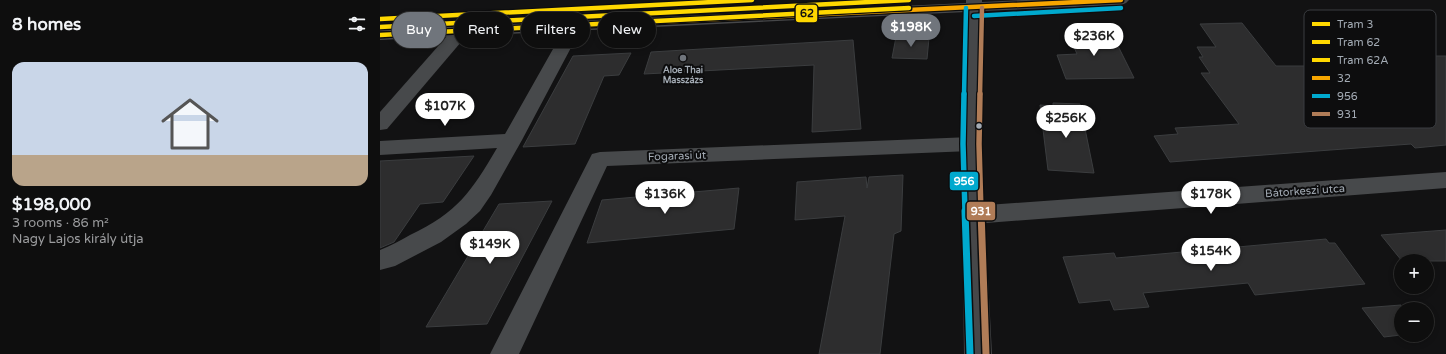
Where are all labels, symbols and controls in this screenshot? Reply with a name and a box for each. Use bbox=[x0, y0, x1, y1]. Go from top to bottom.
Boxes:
line badge: 62 bbox=[795, 4, 818, 23]
text: 62 bbox=[800, 7, 814, 20]
legend bbox=[1304, 10, 1436, 128]
chip: Buy bbox=[392, 12, 446, 48]
chip: Rent bbox=[454, 12, 513, 48]
chip: Filters bbox=[521, 12, 590, 48]
chip: New bbox=[598, 12, 656, 48]
icon: filters bbox=[346, 13, 368, 35]
text: 8 homes bbox=[12, 14, 81, 35]
pin: $198K bbox=[883, 14, 939, 48]
text: Tram 3 bbox=[1337, 18, 1373, 31]
text: $198K bbox=[890, 19, 932, 35]
pin: $236K bbox=[1066, 23, 1122, 57]
text: $236K bbox=[1073, 28, 1115, 44]
text: Tram 62 bbox=[1337, 36, 1380, 49]
marker: Aloe Thai Masszázs bbox=[678, 53, 688, 63]
text: Tram 62A bbox=[1337, 54, 1388, 67]
place label: Aloe Thai Masszázs bbox=[663, 65, 704, 86]
text: 32 bbox=[1337, 72, 1351, 85]
icon: home bbox=[154, 88, 226, 160]
text: 956 bbox=[1337, 90, 1358, 103]
pin: $107K bbox=[417, 93, 473, 127]
text: $107K bbox=[424, 98, 466, 114]
pin: $256K bbox=[1038, 105, 1094, 139]
text: 931 bbox=[1337, 108, 1358, 121]
text: $256K bbox=[1045, 110, 1087, 126]
unlabelled marker bbox=[974, 121, 984, 131]
street label: Fogarasi út bbox=[648, 148, 706, 164]
line badge: 956 bbox=[949, 171, 979, 191]
text: 956 bbox=[954, 175, 974, 188]
pin: $136K bbox=[637, 181, 693, 215]
pin: $178K bbox=[1183, 181, 1239, 215]
street label: Bátorkeszi utca bbox=[1265, 182, 1345, 200]
text: $136K bbox=[644, 186, 686, 202]
text: $178K bbox=[1190, 186, 1232, 202]
text: $198,000 bbox=[12, 194, 91, 215]
line badge: 931 bbox=[966, 201, 996, 221]
text: 931 bbox=[971, 205, 991, 218]
text: 3 rooms · 86 m² bbox=[12, 215, 109, 231]
text: Nagy Lajos király útja bbox=[12, 231, 144, 247]
pin: $149K bbox=[462, 231, 518, 265]
text: $149K bbox=[469, 236, 511, 252]
pin: $154K bbox=[1183, 238, 1239, 272]
text: $154K bbox=[1190, 243, 1232, 259]
map controls bbox=[1394, 254, 1434, 342]
button: + bbox=[1394, 254, 1434, 294]
button: − bbox=[1394, 302, 1434, 342]

